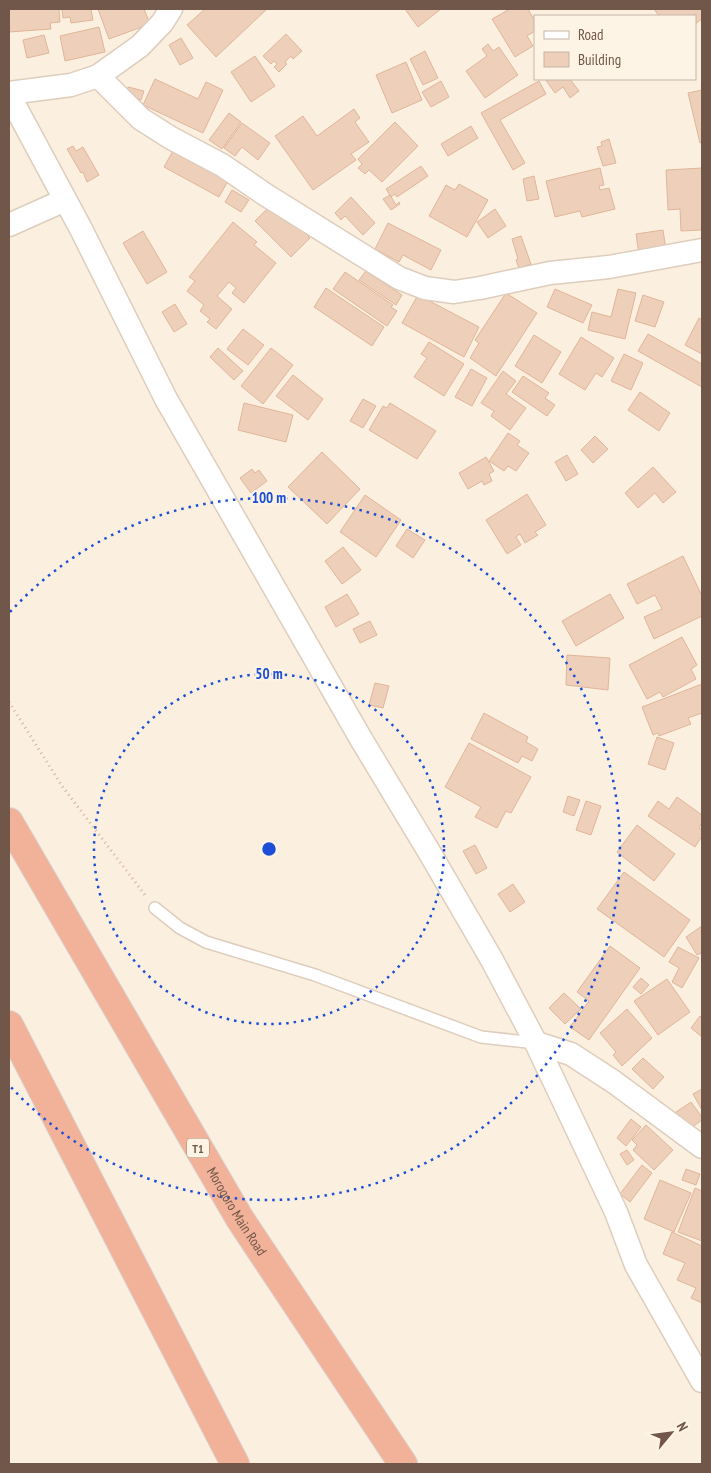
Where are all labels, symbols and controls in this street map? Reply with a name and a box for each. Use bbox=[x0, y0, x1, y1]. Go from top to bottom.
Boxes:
legend bbox=[534, 15, 696, 80]
text: Road bbox=[578, 25, 604, 44]
text: Building bbox=[578, 50, 621, 69]
text: 100 m bbox=[252, 488, 286, 507]
text: 50 m bbox=[255, 664, 283, 683]
centre of rings bbox=[260, 840, 278, 858]
road number: T1 bbox=[187, 1138, 209, 1158]
street label: Morogoro Main Road bbox=[203, 1164, 271, 1259]
north arrow bbox=[646, 1408, 696, 1458]
text: N bbox=[673, 1419, 692, 1434]

